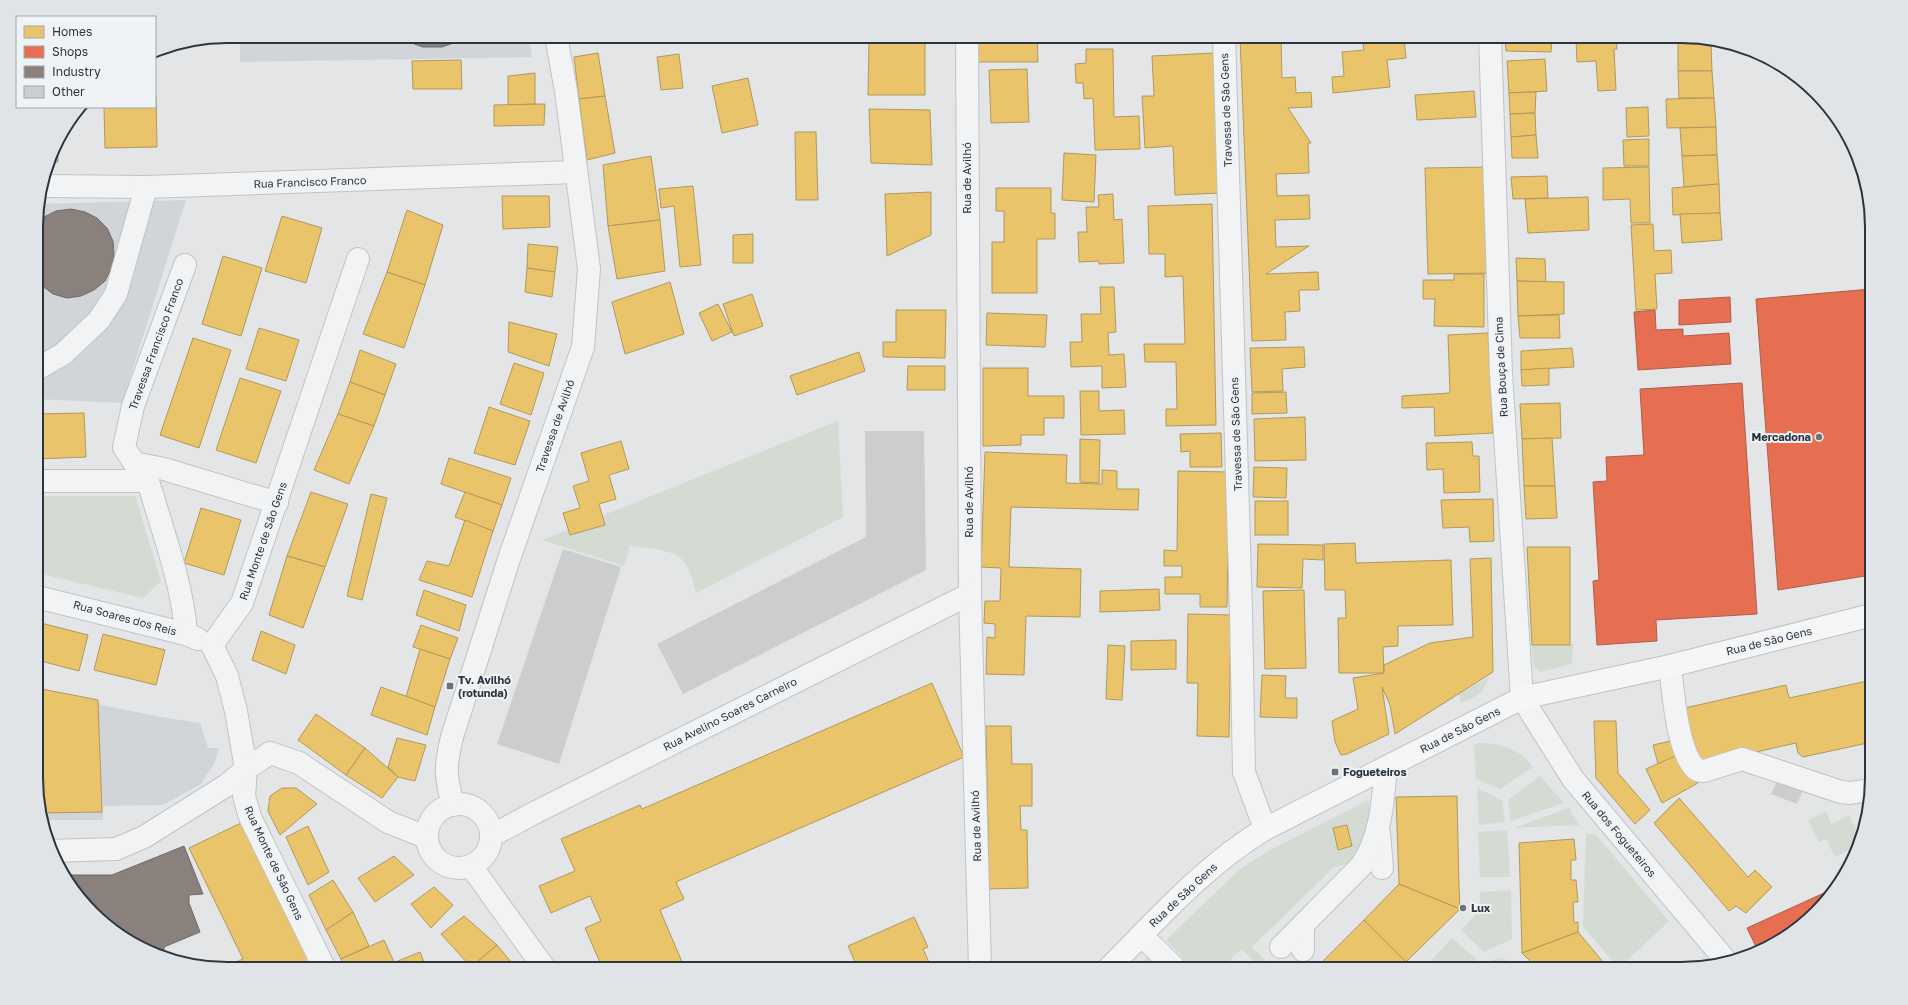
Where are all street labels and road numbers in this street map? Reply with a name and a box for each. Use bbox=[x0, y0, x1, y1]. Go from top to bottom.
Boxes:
street label: Travessa de São Gens bbox=[1217, 53, 1234, 167]
street label: Rua de Avilhó bbox=[960, 142, 973, 214]
street label: Rua Francisco Franco bbox=[253, 173, 367, 190]
street label: Travessa Francisco Franco bbox=[126, 276, 186, 411]
street label: Rua Bouça de Cima bbox=[1491, 316, 1510, 418]
street label: Travessa de Avilhó bbox=[532, 377, 577, 474]
street label: Travessa de São Gens bbox=[1227, 377, 1244, 491]
street label: Rua de Avilhó bbox=[962, 466, 975, 538]
street label: Rua Monte de São Gens bbox=[236, 480, 289, 602]
street label: Rua Soares dos Reis bbox=[72, 597, 178, 638]
street label: Rua de São Gens bbox=[1725, 624, 1813, 657]
street label: Rua Avelino Soares Carneiro bbox=[661, 674, 799, 753]
street label: Rua de São Gens bbox=[1418, 704, 1502, 755]
street label: Rua dos Fogueteiros bbox=[1580, 788, 1659, 879]
street label: Rua de Avilhó bbox=[968, 790, 983, 862]
street label: Rua Monte de São Gens bbox=[242, 804, 307, 922]
street label: Rua de São Gens bbox=[1146, 860, 1219, 929]

